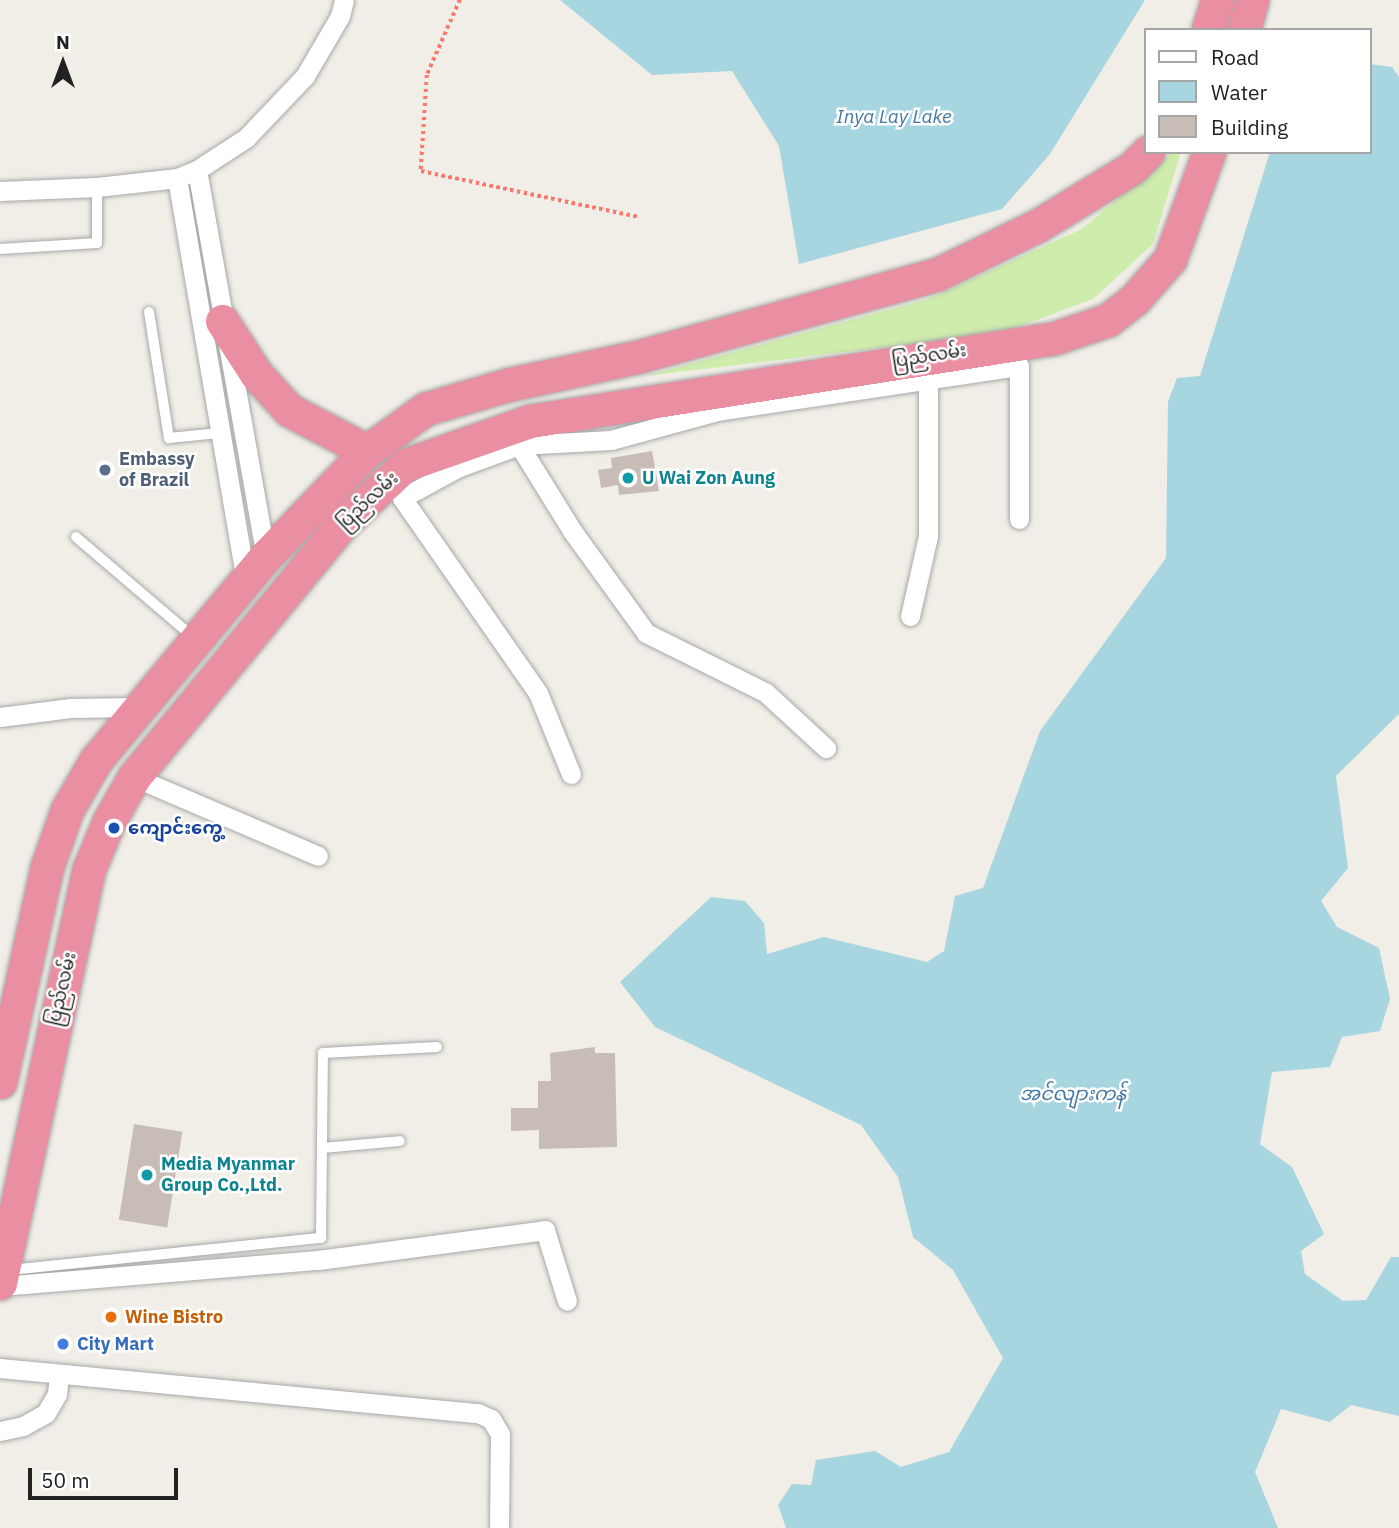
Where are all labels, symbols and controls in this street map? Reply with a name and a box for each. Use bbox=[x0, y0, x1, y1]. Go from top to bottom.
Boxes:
north arrow bbox=[28, 28, 98, 98]
legend bbox=[1144, 28, 1371, 154]
text: N bbox=[56, 30, 70, 54]
text: Road bbox=[1211, 43, 1259, 71]
text: Water bbox=[1211, 78, 1267, 106]
water label: Inya Lay Lake bbox=[836, 106, 952, 128]
text: Building bbox=[1211, 113, 1288, 141]
street label: ပြည်လမ်း bbox=[890, 339, 968, 373]
place label: Embassy of Brazil bbox=[119, 449, 195, 491]
marker: Embassy of Brazil bbox=[97, 462, 113, 478]
place label: U Wai Zon Aung bbox=[642, 467, 775, 489]
street label: ပြည်လမ်း bbox=[333, 468, 403, 534]
marker: U Wai Zon Aung bbox=[620, 470, 636, 486]
place label: ကျောင်းကွေ့ bbox=[128, 817, 222, 839]
marker: ကျောင်းကွေ့ bbox=[106, 820, 122, 836]
street label: ပြည်လမ်း bbox=[43, 950, 81, 1028]
water label: အင်လျားကန် bbox=[1020, 1083, 1126, 1105]
place label: Media Myanmar Group Co.,Ltd. bbox=[161, 1154, 295, 1196]
marker: Media Myanmar Group Co.,Ltd. bbox=[139, 1167, 155, 1183]
place label: Wine Bistro bbox=[125, 1306, 223, 1328]
marker: Wine Bistro bbox=[103, 1309, 119, 1325]
place label: City Mart bbox=[77, 1333, 154, 1355]
marker: City Mart bbox=[55, 1336, 71, 1352]
scale bar bbox=[32, 1454, 182, 1498]
text: 50 m bbox=[41, 1466, 90, 1494]

